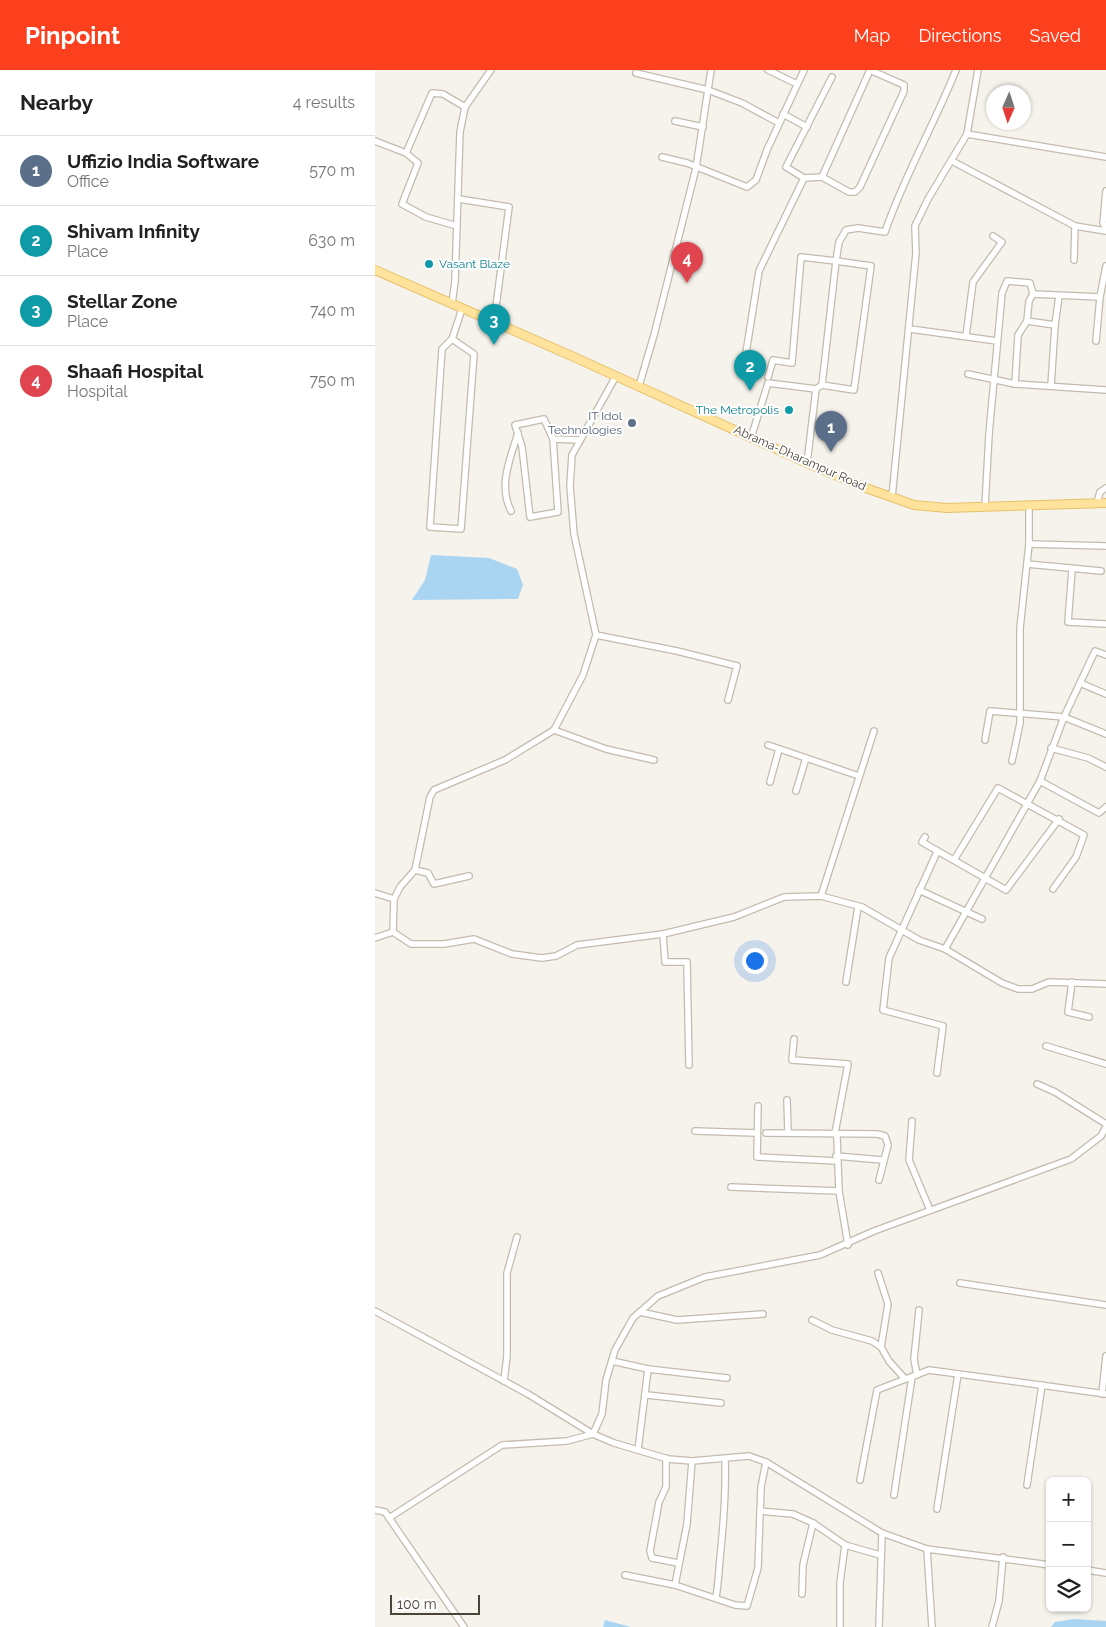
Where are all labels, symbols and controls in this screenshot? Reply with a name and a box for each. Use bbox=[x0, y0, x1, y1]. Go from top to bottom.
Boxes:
text: Pinpoint bbox=[25, 21, 120, 50]
text: Map bbox=[854, 25, 890, 46]
text: Directions bbox=[918, 25, 1002, 46]
text: Saved bbox=[1030, 25, 1081, 46]
north arrow bbox=[986, 85, 1031, 130]
text: Nearby bbox=[20, 90, 93, 115]
text: 4 results bbox=[293, 93, 355, 112]
text: Uffizio India Software bbox=[67, 150, 259, 172]
text: 1 bbox=[32, 161, 40, 180]
text: 570 m bbox=[309, 161, 355, 180]
text: Office bbox=[67, 172, 109, 191]
text: Shivam Infinity bbox=[67, 220, 200, 242]
text: 2 bbox=[31, 231, 41, 250]
text: 630 m bbox=[308, 231, 355, 250]
text: Place bbox=[67, 242, 108, 261]
pin: 4 bbox=[671, 242, 703, 283]
place label: Vasant Blaze bbox=[439, 257, 510, 271]
marker: Vasant Blaze bbox=[423, 258, 435, 270]
text: Stellar Zone bbox=[67, 290, 177, 312]
text: 3 bbox=[32, 301, 40, 320]
text: 740 m bbox=[310, 301, 355, 320]
pin: 3 bbox=[478, 304, 510, 345]
text: Place bbox=[67, 312, 108, 331]
pin: 2 bbox=[734, 350, 766, 391]
text: Shaafi Hospital bbox=[67, 360, 203, 382]
text: 4 bbox=[31, 371, 41, 390]
text: 750 m bbox=[309, 371, 355, 390]
text: Hospital bbox=[67, 382, 128, 401]
place label: The Metropolis bbox=[696, 403, 779, 417]
marker: The Metropolis bbox=[783, 404, 795, 416]
place label: IT Idol Technologies bbox=[548, 409, 623, 437]
pin: 1 bbox=[815, 411, 847, 452]
marker: IT Idol Technologies bbox=[626, 417, 638, 429]
street label: Abrama-Dharampur Road bbox=[732, 423, 868, 493]
your location bbox=[742, 948, 768, 974]
map controls bbox=[1046, 1477, 1091, 1612]
button: + bbox=[1046, 1477, 1091, 1522]
button: − bbox=[1046, 1522, 1091, 1567]
button: layers bbox=[1046, 1567, 1091, 1612]
scale bar bbox=[390, 1592, 480, 1615]
text: 100 m bbox=[397, 1596, 437, 1612]

